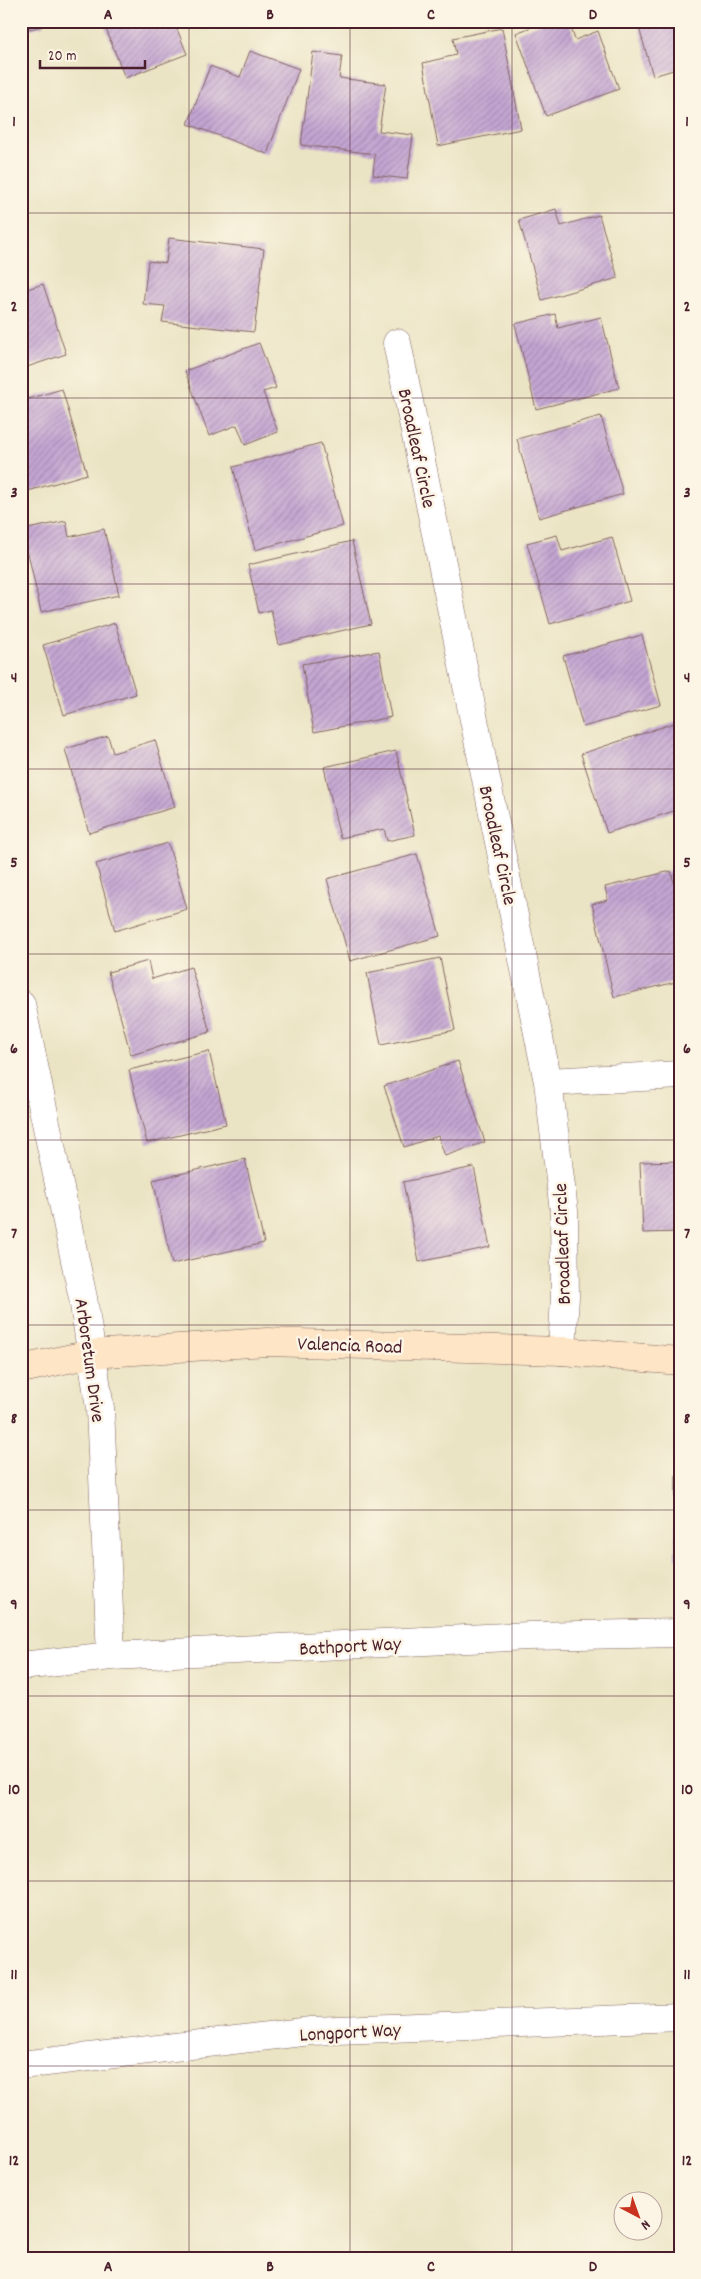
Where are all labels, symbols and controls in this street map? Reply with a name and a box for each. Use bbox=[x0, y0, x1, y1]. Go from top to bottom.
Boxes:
text: A bbox=[104, 4, 113, 27]
text: B bbox=[266, 4, 274, 27]
text: C bbox=[427, 4, 435, 27]
text: D bbox=[589, 4, 598, 27]
scale bar bbox=[40, 38, 145, 70]
text: 20 m bbox=[48, 46, 76, 68]
text: 1 bbox=[12, 111, 16, 134]
text: 1 bbox=[685, 111, 689, 134]
text: 2 bbox=[11, 296, 18, 319]
text: 2 bbox=[684, 296, 691, 319]
street label: Broadleaf Circle bbox=[389, 386, 441, 511]
text: 3 bbox=[10, 482, 18, 505]
text: 3 bbox=[683, 482, 691, 505]
text: 4 bbox=[11, 667, 17, 690]
text: 4 bbox=[684, 667, 690, 690]
street label: Broadleaf Circle bbox=[470, 783, 522, 908]
text: 5 bbox=[10, 852, 18, 875]
text: 5 bbox=[683, 852, 691, 875]
text: 6 bbox=[10, 1038, 18, 1061]
text: 6 bbox=[683, 1038, 691, 1061]
street label: Broadleaf Circle bbox=[548, 1182, 580, 1305]
text: 7 bbox=[11, 1223, 17, 1246]
text: 7 bbox=[684, 1223, 690, 1246]
street label: Arboretum Drive bbox=[65, 1297, 111, 1424]
street label: Valencia Road bbox=[297, 1331, 403, 1363]
text: 8 bbox=[11, 1408, 18, 1431]
text: 8 bbox=[684, 1408, 691, 1431]
text: 9 bbox=[10, 1594, 18, 1617]
text: 9 bbox=[683, 1594, 691, 1617]
street label: Bathport Way bbox=[299, 1631, 403, 1665]
text: 10 bbox=[8, 1779, 20, 1802]
text: 10 bbox=[681, 1779, 693, 1802]
text: 11 bbox=[10, 1964, 18, 1987]
text: 11 bbox=[683, 1964, 691, 1987]
street label: Longport Way bbox=[299, 2017, 402, 2051]
text: 12 bbox=[9, 2150, 19, 2173]
text: 12 bbox=[682, 2150, 692, 2173]
north arrow bbox=[614, 2192, 664, 2242]
text: N bbox=[636, 2214, 654, 2234]
text: A bbox=[104, 2256, 113, 2279]
text: B bbox=[266, 2256, 274, 2279]
text: C bbox=[427, 2256, 435, 2279]
text: D bbox=[589, 2256, 598, 2279]

